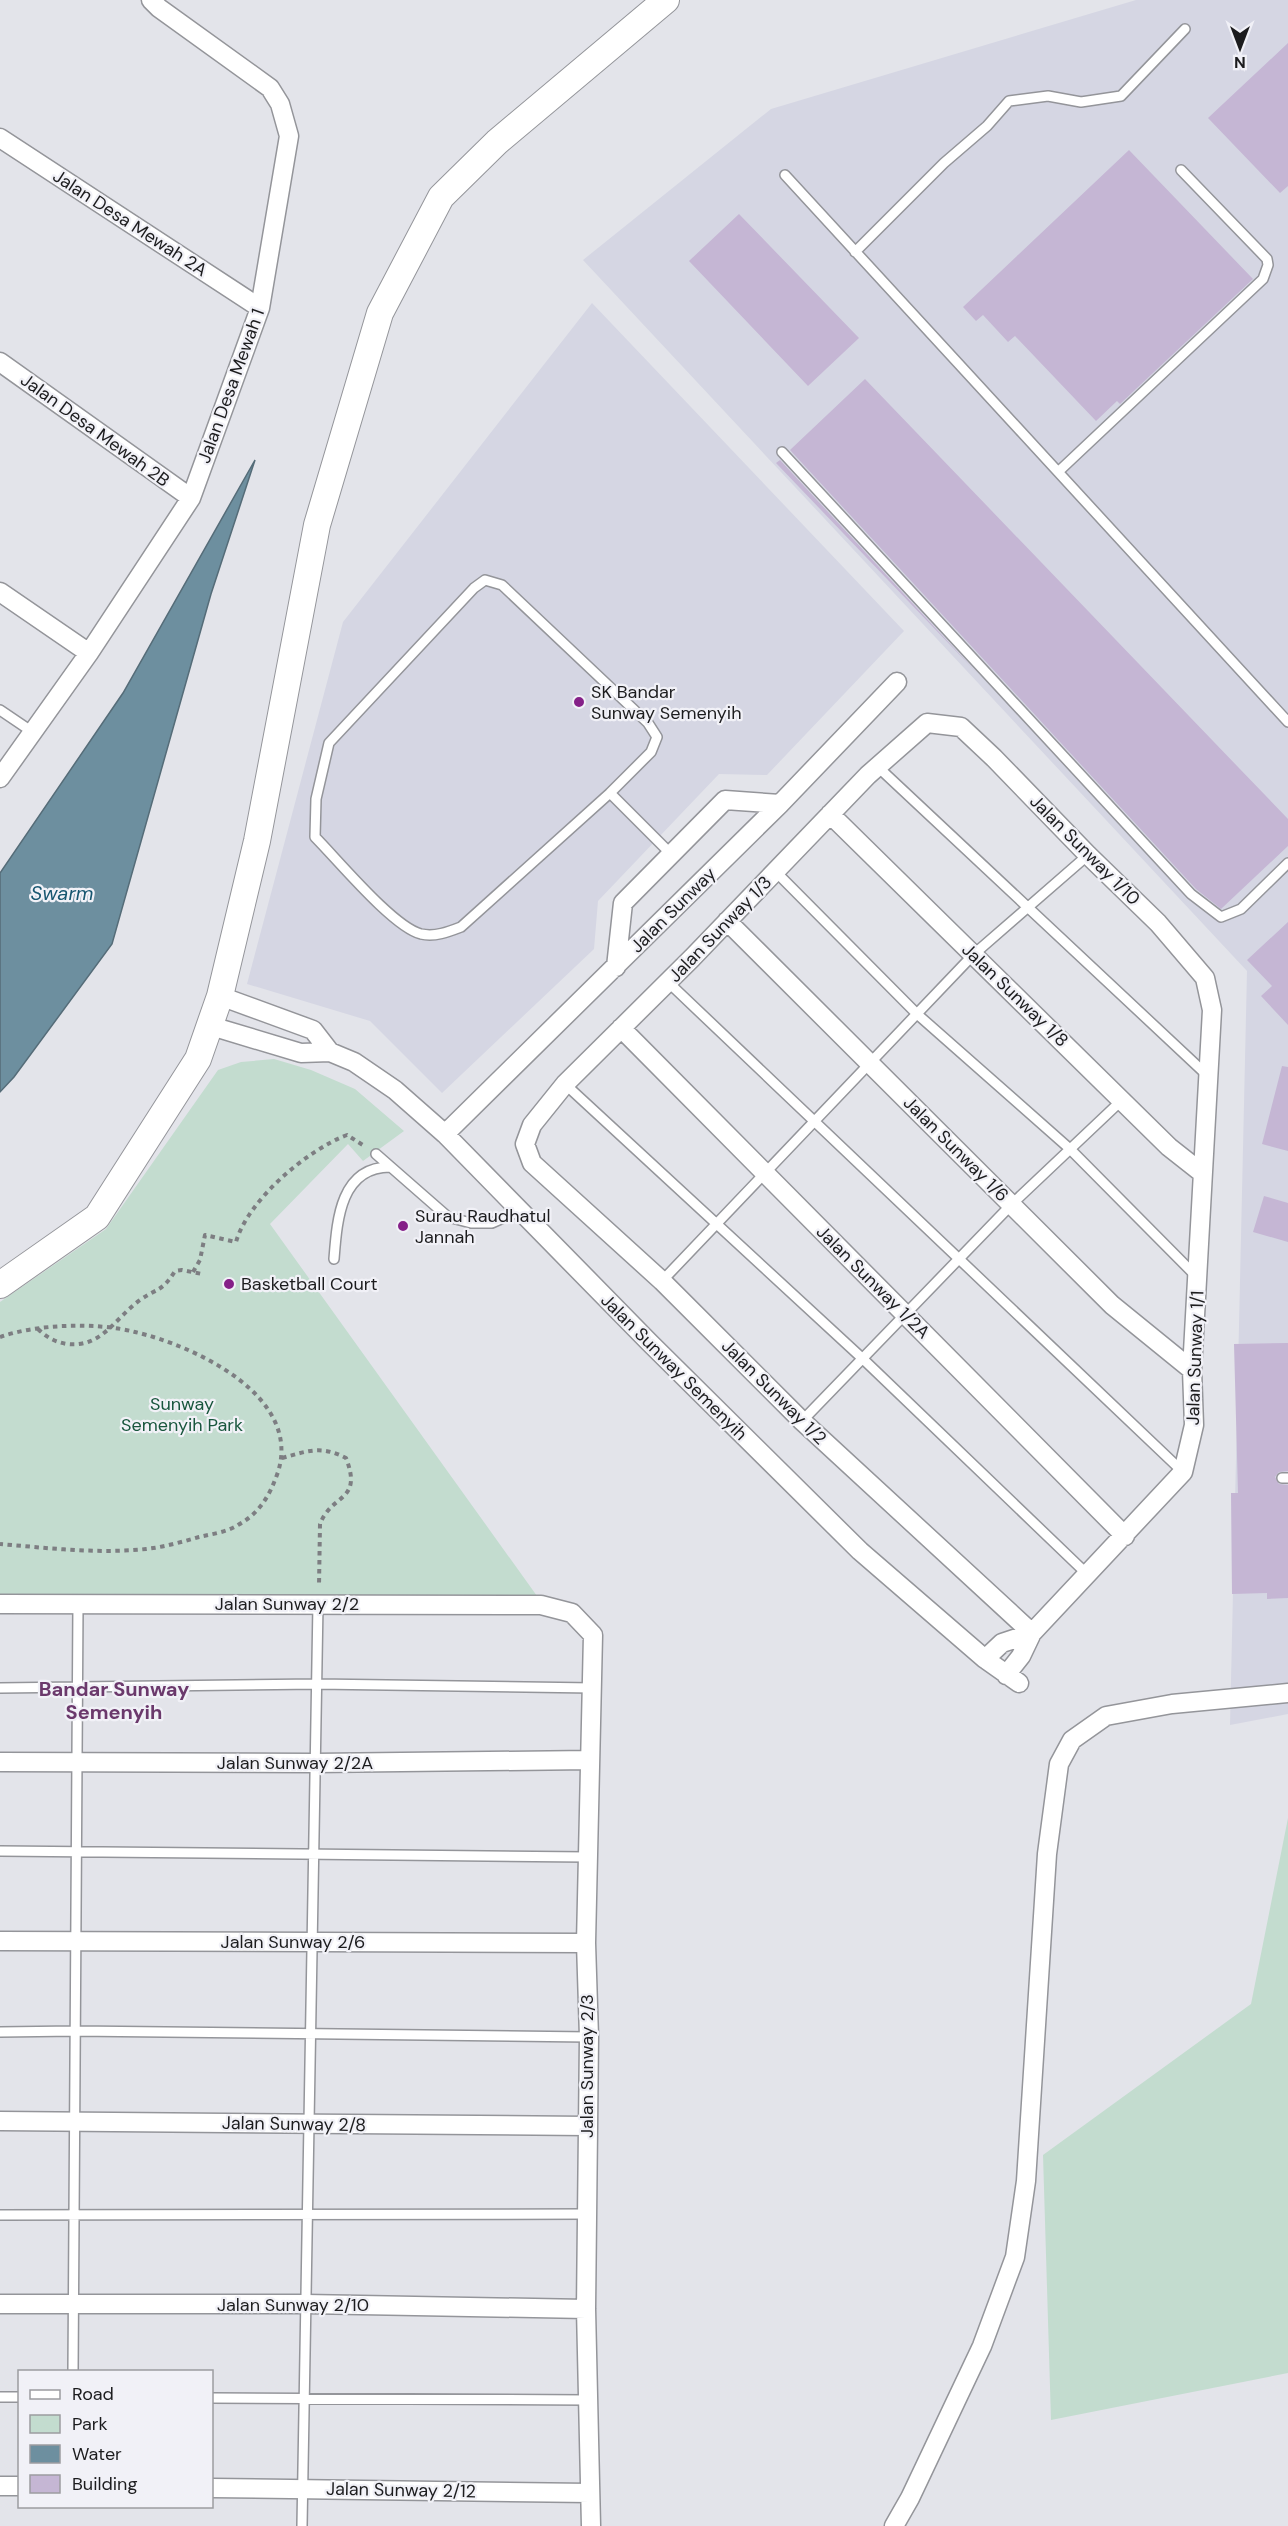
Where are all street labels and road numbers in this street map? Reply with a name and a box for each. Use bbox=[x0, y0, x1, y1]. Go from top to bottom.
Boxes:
street label: Jalan Desa Mewah 2A bbox=[48, 164, 212, 282]
street label: Jalan Desa Mewah 1 bbox=[192, 305, 270, 467]
street label: Jalan Desa Mewah 2B bbox=[16, 368, 174, 492]
street label: Jalan Sunway 1/10 bbox=[1024, 789, 1146, 911]
street label: Jalan Sunway bbox=[625, 862, 721, 958]
street label: Jalan Sunway 1/3 bbox=[663, 871, 777, 987]
street label: Jalan Sunway 1/8 bbox=[956, 938, 1074, 1052]
street label: Jalan Sunway 1/6 bbox=[898, 1091, 1014, 1207]
street label: Jalan Sunway 1/2A bbox=[811, 1220, 935, 1344]
street label: Jalan Sunway Semenyih bbox=[595, 1288, 753, 1446]
street label: Jalan Sunway 1/1 bbox=[1181, 1290, 1209, 1426]
street label: Jalan Sunway 1/2 bbox=[716, 1334, 832, 1450]
street label: Jalan Sunway 2/2 bbox=[215, 1592, 359, 1616]
street label: Jalan Sunway 2/2A bbox=[217, 1751, 373, 1775]
street label: Jalan Sunway 2/6 bbox=[221, 1930, 365, 1954]
street label: Jalan Sunway 2/3 bbox=[575, 1994, 599, 2138]
street label: Jalan Sunway 2/8 bbox=[222, 2111, 366, 2137]
street label: Jalan Sunway 2/10 bbox=[217, 2293, 369, 2317]
street label: Jalan Sunway 2/12 bbox=[326, 2477, 476, 2503]

